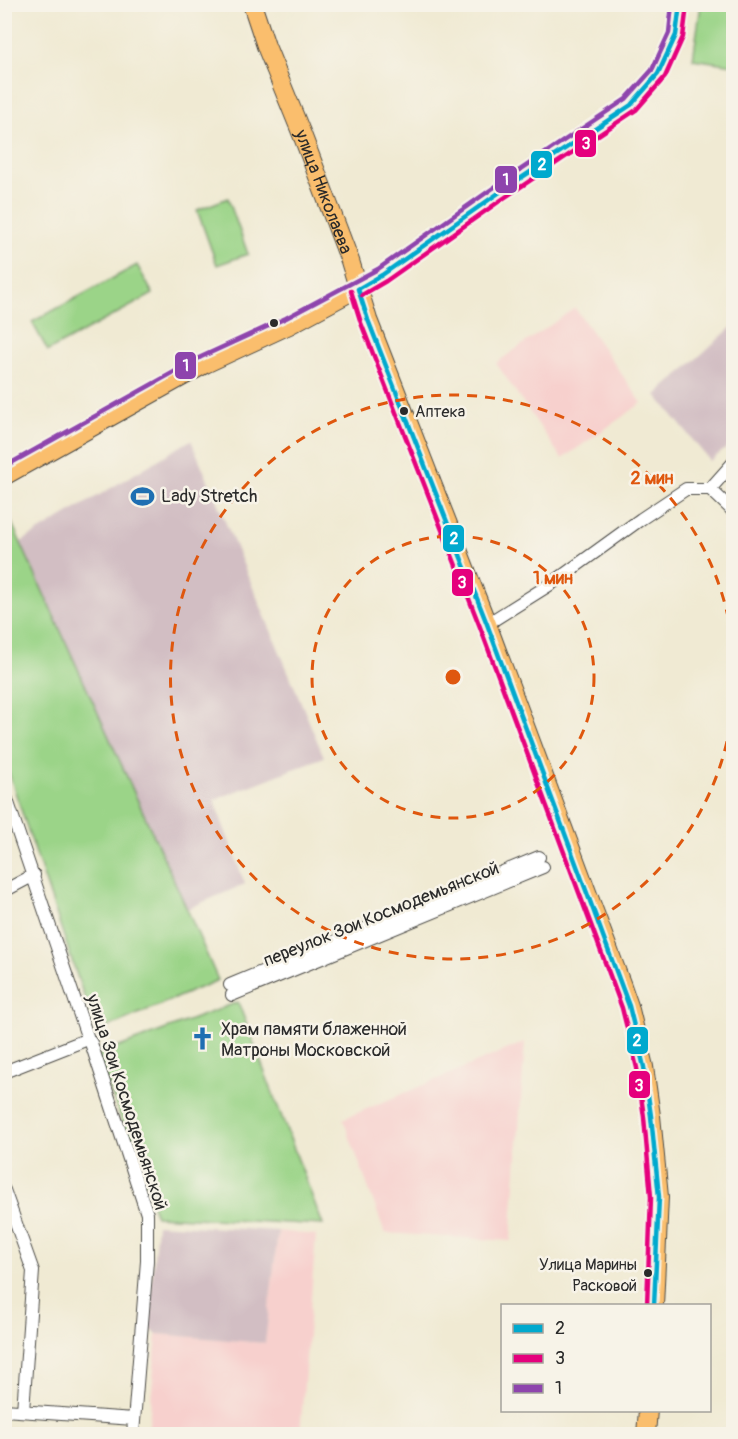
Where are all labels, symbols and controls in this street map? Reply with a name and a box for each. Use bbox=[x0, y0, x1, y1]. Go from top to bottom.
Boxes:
street label: улица Николаева bbox=[289, 125, 357, 257]
line badge: 3 bbox=[574, 129, 597, 158]
text: 3 bbox=[582, 134, 591, 154]
line badge: 2 bbox=[530, 150, 553, 179]
text: 2 bbox=[538, 155, 547, 175]
line badge: 1 bbox=[494, 165, 518, 194]
text: 1 bbox=[503, 170, 509, 190]
unlabelled marker bbox=[268, 317, 280, 329]
line badge: 1 bbox=[174, 351, 197, 380]
text: 1 bbox=[183, 356, 189, 376]
place label: Аптека bbox=[415, 402, 465, 422]
marker: Аптека bbox=[398, 405, 410, 417]
text: 2 мин bbox=[631, 467, 673, 490]
sports icon: Lady Stretch bbox=[130, 483, 156, 509]
place label: Lady Stretch bbox=[161, 485, 257, 508]
line badge: 2 bbox=[442, 524, 465, 553]
text: 2 bbox=[450, 529, 459, 549]
text: 1 мин bbox=[533, 567, 573, 590]
line badge: 3 bbox=[451, 568, 474, 597]
text: 3 bbox=[458, 573, 467, 593]
centre of rings bbox=[443, 667, 463, 687]
street label: переулок Зои Космодемьянской bbox=[260, 857, 503, 972]
street label: улица Зои Космодемьянской bbox=[80, 990, 172, 1213]
place label: Храм памяти блаженной Матроны Московской bbox=[221, 1018, 407, 1062]
church icon: Храм памяти блаженной Матроны Московской bbox=[190, 1026, 216, 1052]
line badge: 2 bbox=[626, 1026, 649, 1055]
text: 2 bbox=[633, 1031, 642, 1051]
line badge: 3 bbox=[628, 1070, 651, 1099]
text: 3 bbox=[635, 1076, 644, 1096]
place label: Улица Марины Расковой bbox=[539, 1255, 637, 1296]
marker: Улица Марины Расковой bbox=[642, 1267, 654, 1279]
legend bbox=[501, 1304, 711, 1412]
text: 2 bbox=[555, 1317, 565, 1340]
text: 3 bbox=[555, 1347, 565, 1370]
text: 1 bbox=[555, 1377, 562, 1400]

